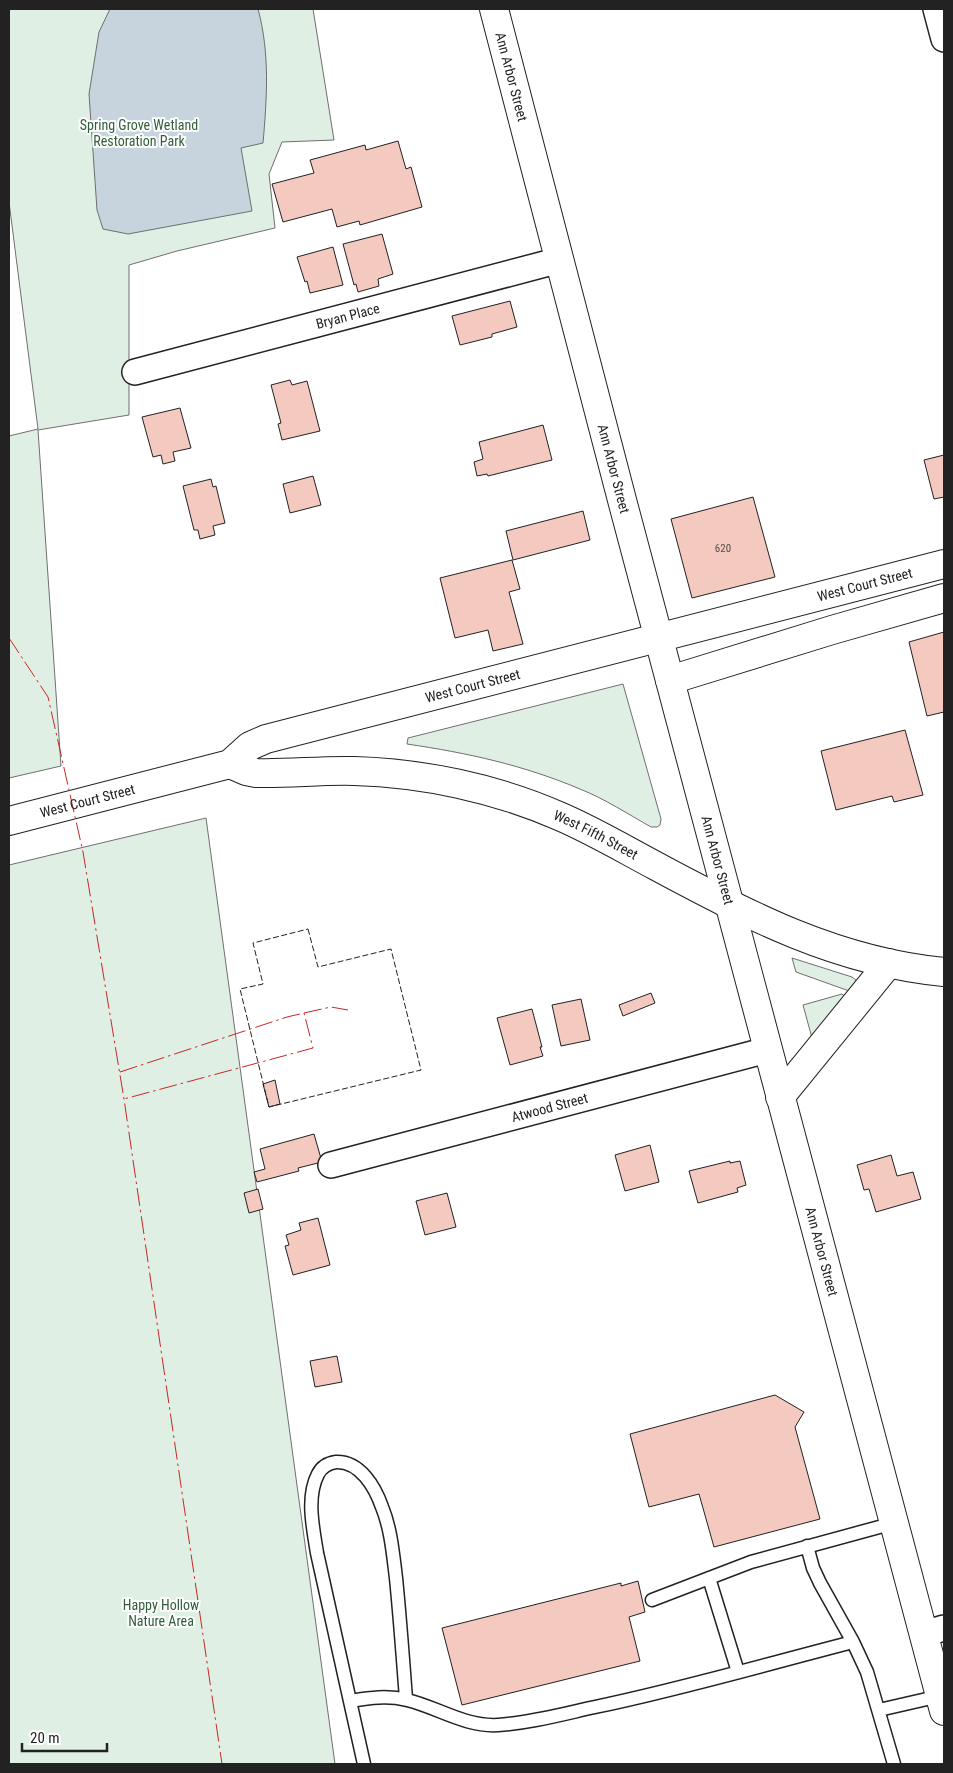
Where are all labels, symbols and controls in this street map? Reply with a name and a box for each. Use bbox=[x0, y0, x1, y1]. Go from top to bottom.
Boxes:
street label: Ann Arbor Street bbox=[492, 30, 531, 123]
park label: Spring Grove Wetland Restoration Park bbox=[80, 117, 198, 149]
street label: Bryan Place bbox=[314, 300, 382, 332]
street label: Ann Arbor Street bbox=[595, 422, 633, 515]
house number: 620 bbox=[715, 542, 731, 555]
street label: West Court Street bbox=[816, 565, 914, 604]
street label: West Court Street bbox=[423, 666, 522, 706]
street label: West Court Street bbox=[38, 781, 137, 821]
street label: West Fifth Street bbox=[551, 807, 641, 863]
street label: Ann Arbor Street bbox=[698, 814, 737, 906]
street label: Atwood Street bbox=[510, 1090, 589, 1125]
street label: Ann Arbor Street bbox=[802, 1205, 841, 1298]
park label: Happy Hollow Nature Area bbox=[123, 1597, 199, 1629]
scale bar bbox=[22, 1720, 108, 1752]
text: 20 m bbox=[30, 1729, 60, 1747]

